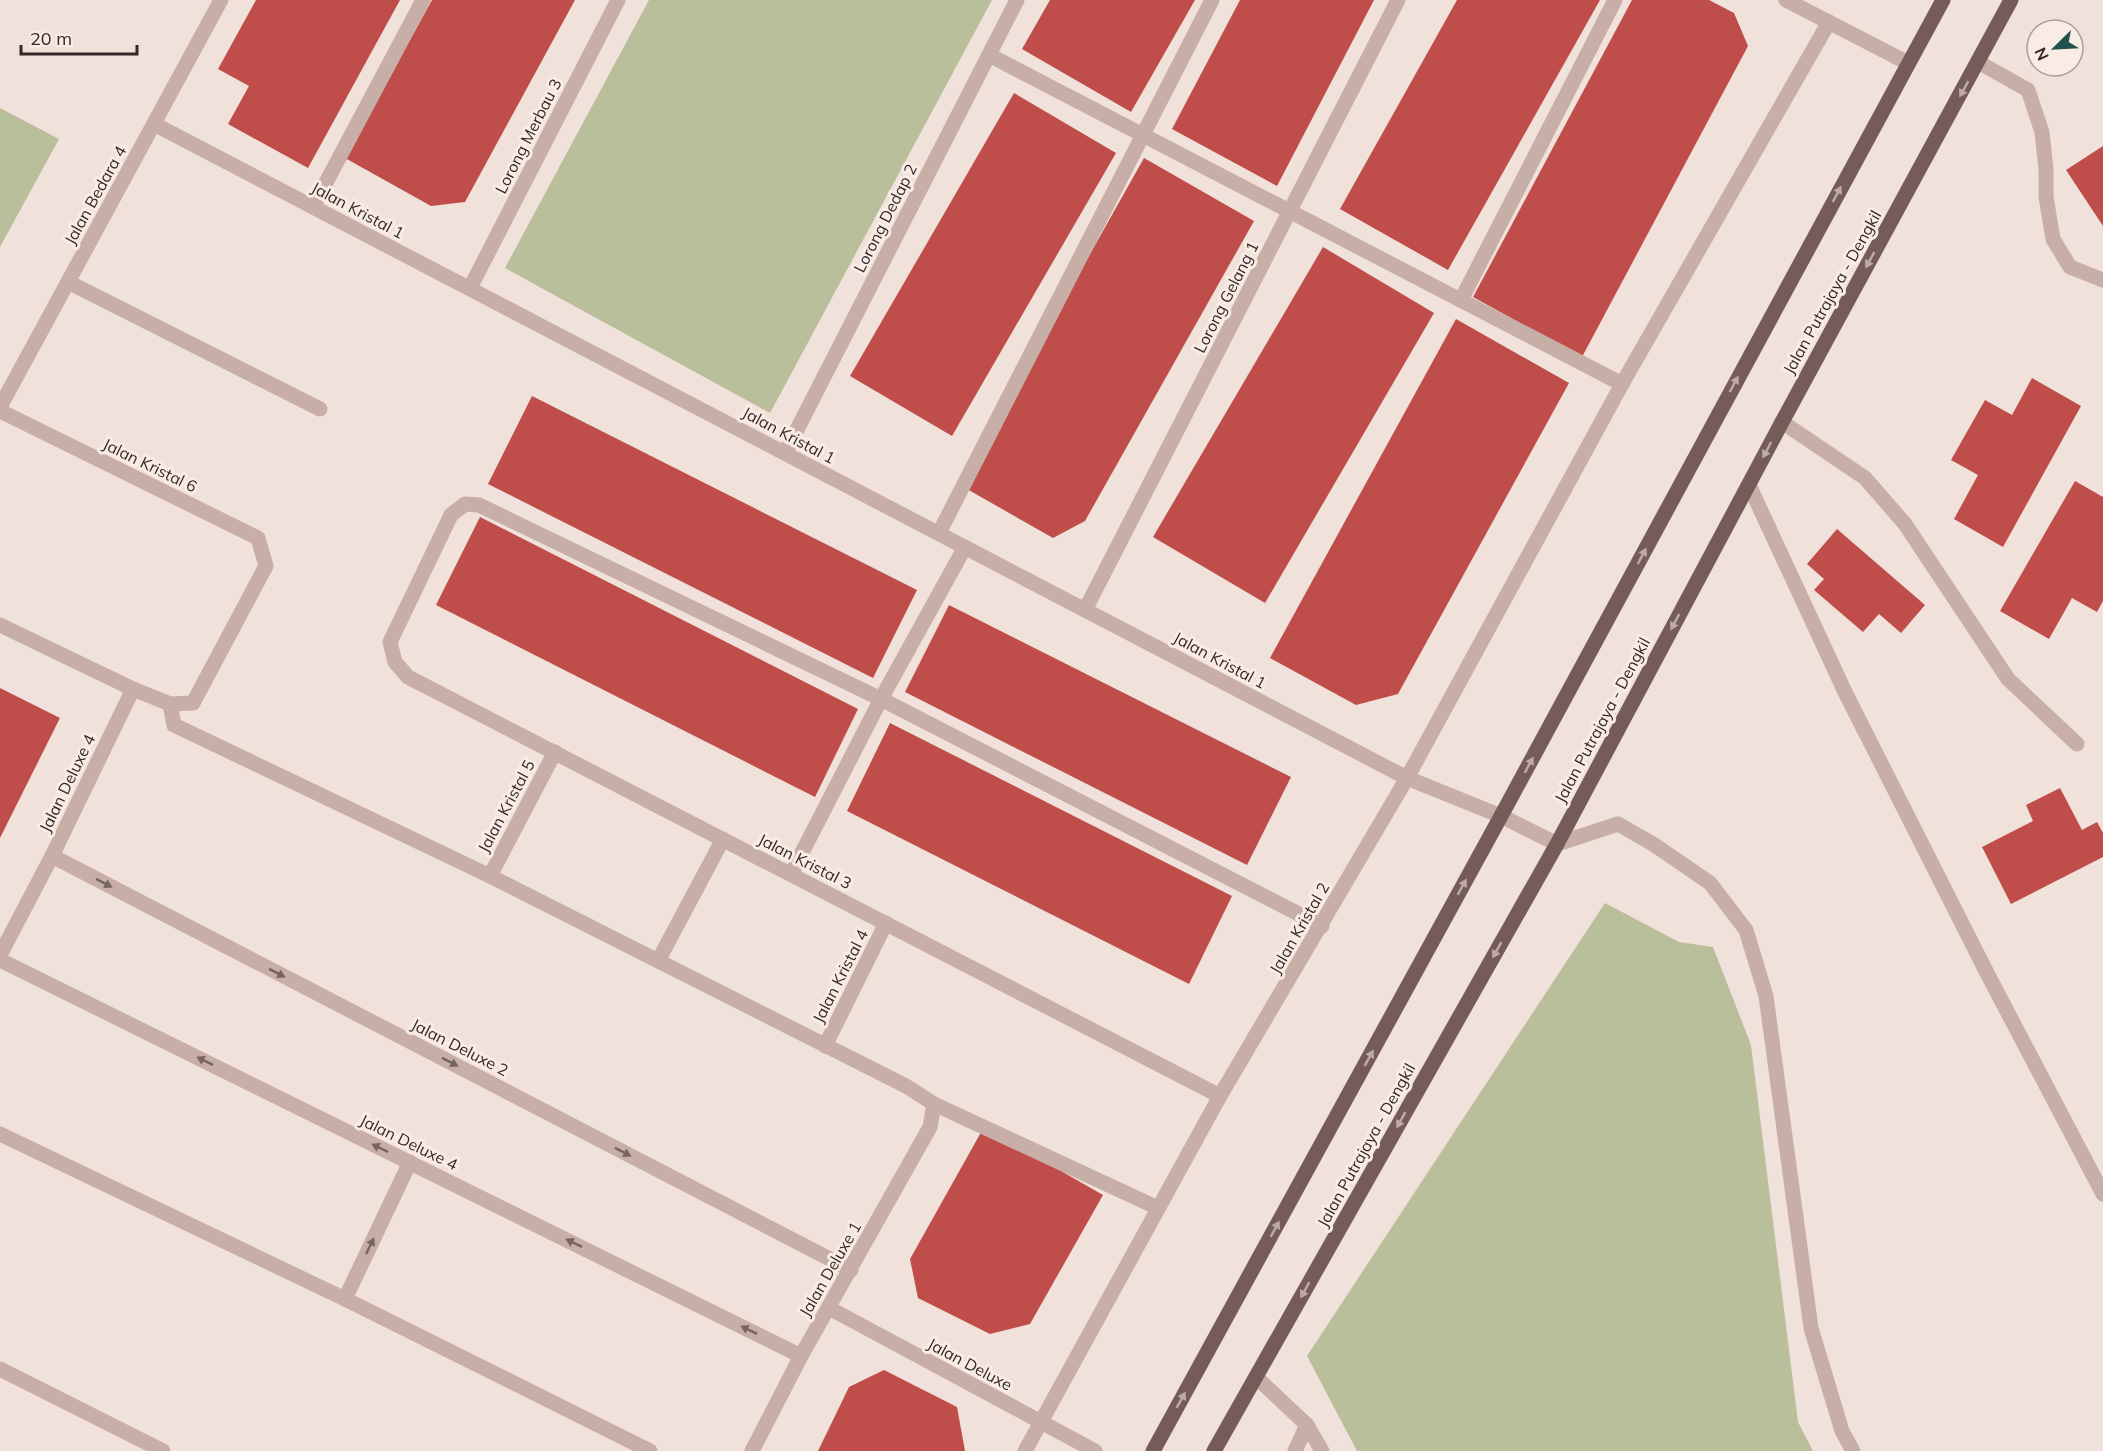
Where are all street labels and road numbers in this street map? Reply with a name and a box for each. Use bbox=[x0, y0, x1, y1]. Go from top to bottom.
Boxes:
street label: Lorong Merbau 3 bbox=[490, 75, 566, 197]
street label: Jalan Bedara 4 bbox=[60, 142, 131, 248]
street label: Lorong Dedap 2 bbox=[849, 160, 921, 276]
street label: Jalan Kristal 1 bbox=[308, 177, 408, 243]
street label: Jalan Putrajaya - Dengkil bbox=[1779, 207, 1885, 377]
street label: Lorong Gelang 1 bbox=[1189, 238, 1263, 356]
street label: Jalan Kristal 1 bbox=[739, 402, 839, 468]
street label: Jalan Kristal 6 bbox=[100, 434, 200, 496]
street label: Jalan Kristal 1 bbox=[1170, 627, 1270, 693]
street label: Jalan Putrajaya - Dengkil bbox=[1550, 634, 1654, 806]
street label: Jalan Deluxe 4 bbox=[35, 730, 99, 835]
street label: Jalan Kristal 5 bbox=[473, 756, 539, 856]
street label: Jalan Kristal 3 bbox=[755, 829, 855, 893]
street label: Jalan Kristal 2 bbox=[1265, 879, 1333, 977]
street label: Jalan Kristal 4 bbox=[808, 926, 872, 1026]
street label: Jalan Deluxe 2 bbox=[408, 1014, 512, 1080]
street label: Jalan Putrajaya - Dengkil bbox=[1313, 1060, 1419, 1230]
street label: Jalan Deluxe 4 bbox=[357, 1110, 462, 1174]
street label: Jalan Deluxe 1 bbox=[795, 1218, 865, 1320]
street label: Jalan Deluxe bbox=[924, 1333, 1016, 1395]

